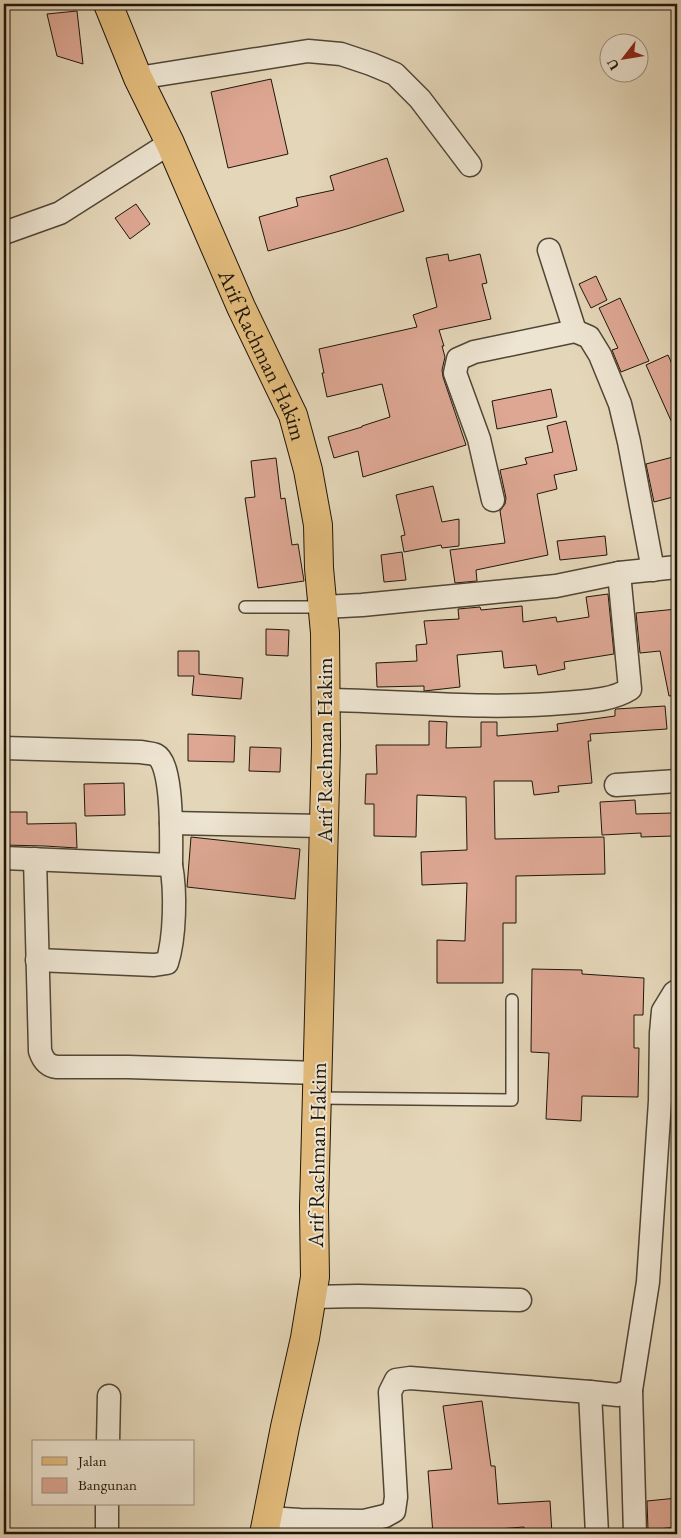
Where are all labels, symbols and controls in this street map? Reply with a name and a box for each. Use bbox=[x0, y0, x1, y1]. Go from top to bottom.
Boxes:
north arrow bbox=[598, 32, 648, 82]
text: U bbox=[602, 55, 623, 74]
street label: Arif Rachman Hakim bbox=[211, 264, 314, 444]
street label: Arif Rachman Hakim bbox=[310, 657, 339, 844]
street label: Arif Rachman Hakim bbox=[301, 1062, 333, 1249]
legend bbox=[32, 1440, 195, 1506]
text: Jalan bbox=[76, 1451, 107, 1470]
text: Bangunan bbox=[78, 1475, 137, 1494]

